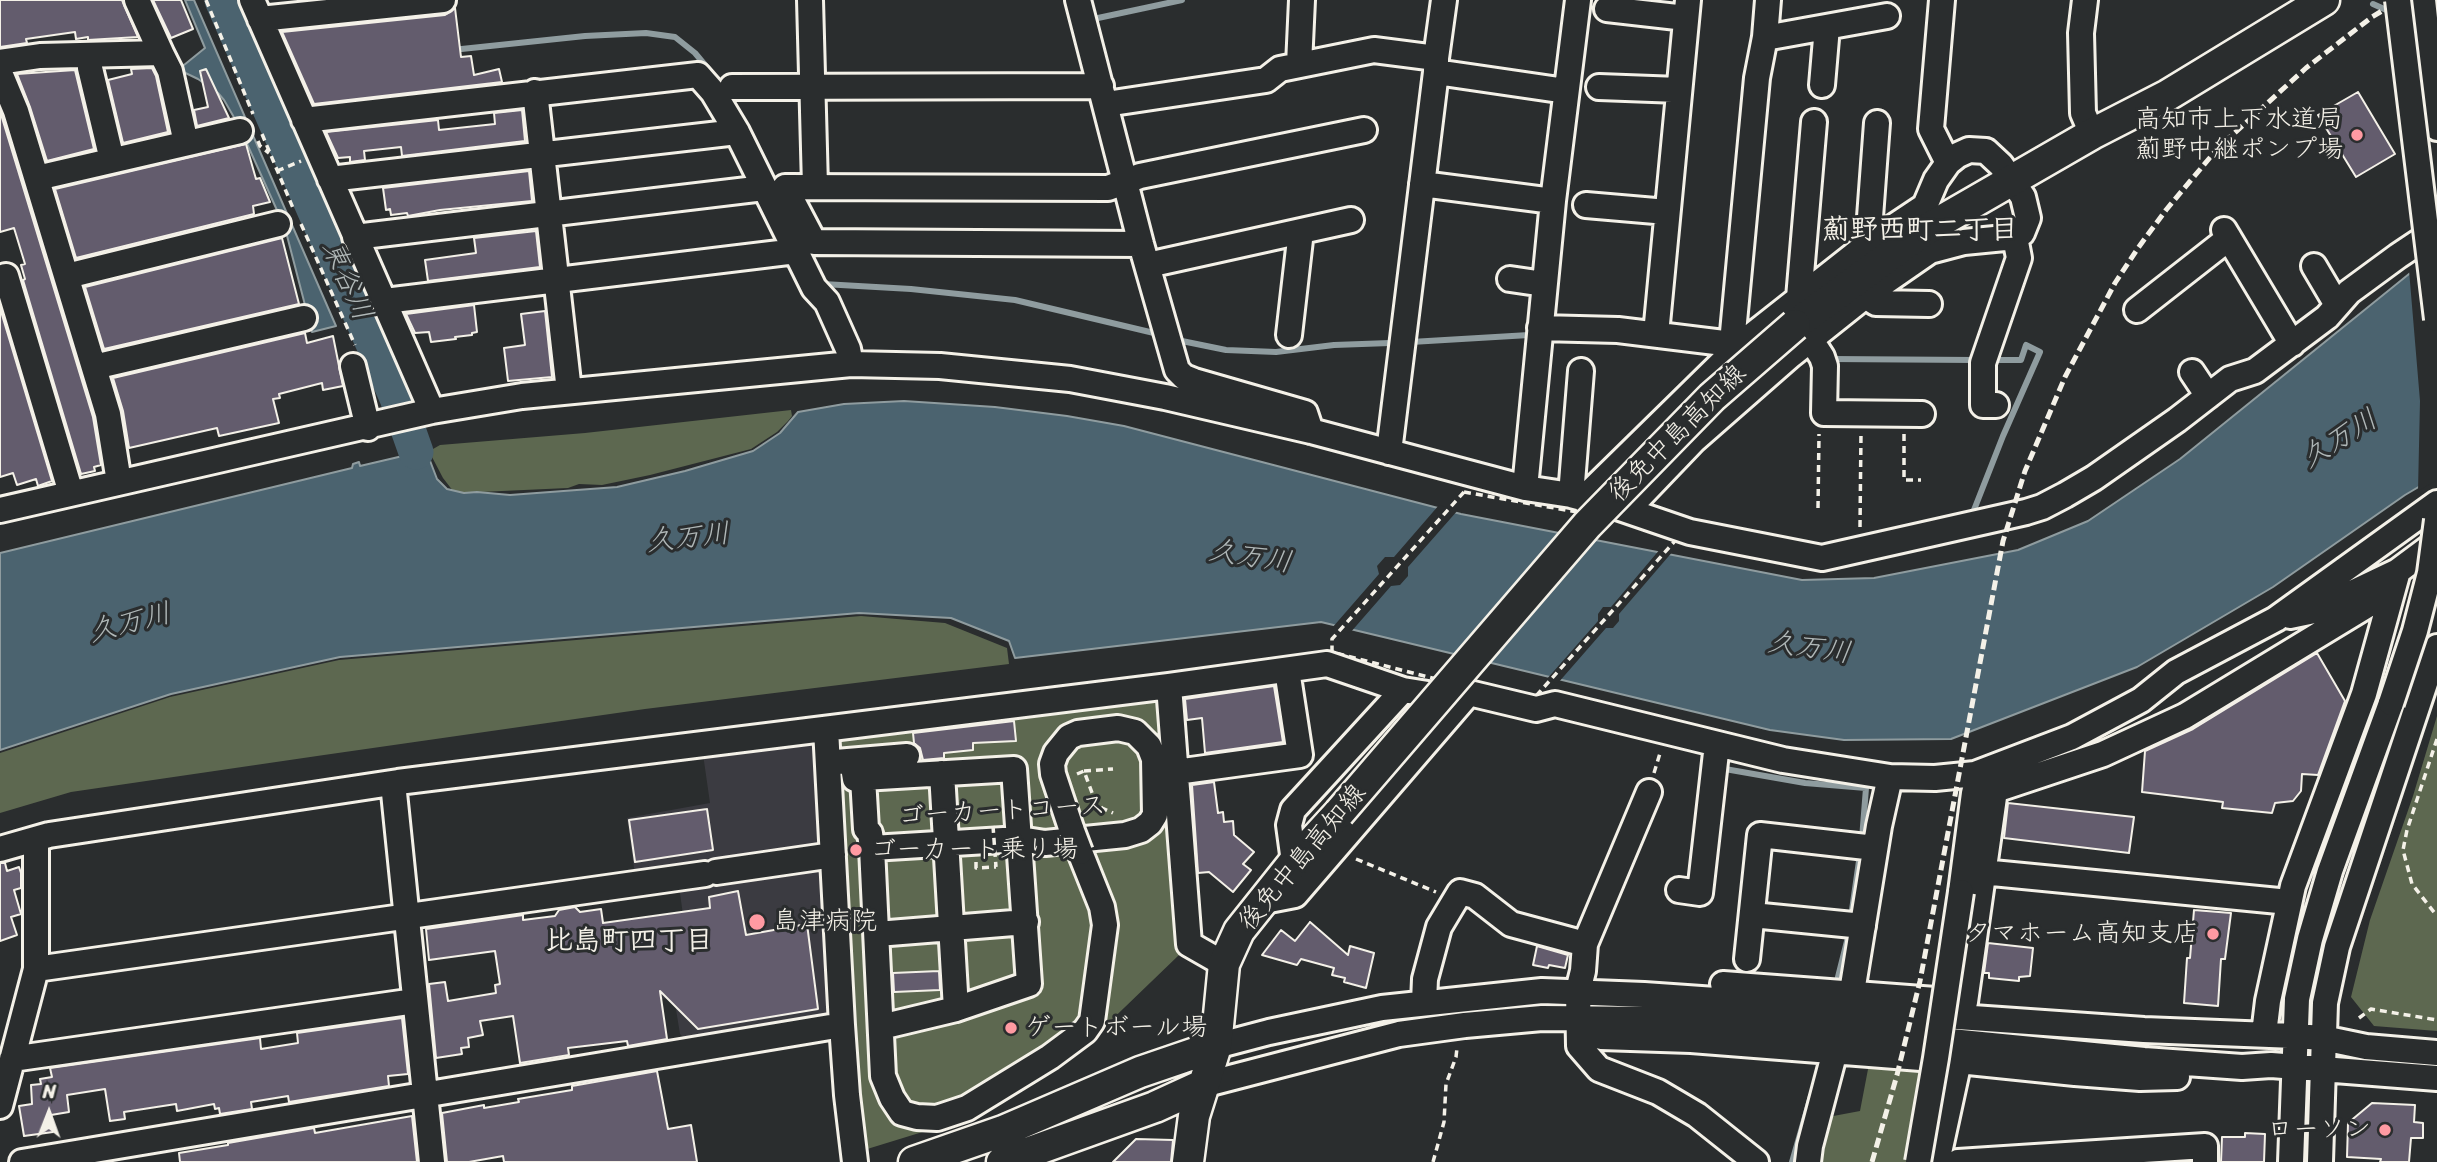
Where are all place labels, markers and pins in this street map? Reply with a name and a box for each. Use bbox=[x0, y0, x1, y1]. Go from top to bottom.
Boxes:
place label: 高知市上下水道局 薊野中継ポンプ場 bbox=[2135, 104, 2343, 166]
marker: 高知市上下水道局 薊野中継ポンプ場 bbox=[2349, 127, 2365, 143]
place label: ゴーカート乗り場 bbox=[870, 834, 1078, 866]
marker: ゴーカート乗り場 bbox=[848, 842, 864, 858]
place label: 島津病院 bbox=[773, 906, 877, 938]
marker: 島津病院 bbox=[747, 912, 767, 932]
place label: タマホーム高知支店 bbox=[1965, 918, 2199, 950]
marker: タマホーム高知支店 bbox=[2205, 926, 2221, 942]
place label: ゲートボール場 bbox=[1025, 1012, 1207, 1044]
marker: ゲートボール場 bbox=[1003, 1020, 1019, 1036]
place label: ローソン bbox=[2267, 1114, 2371, 1146]
marker: ローソン bbox=[2377, 1122, 2393, 1138]

